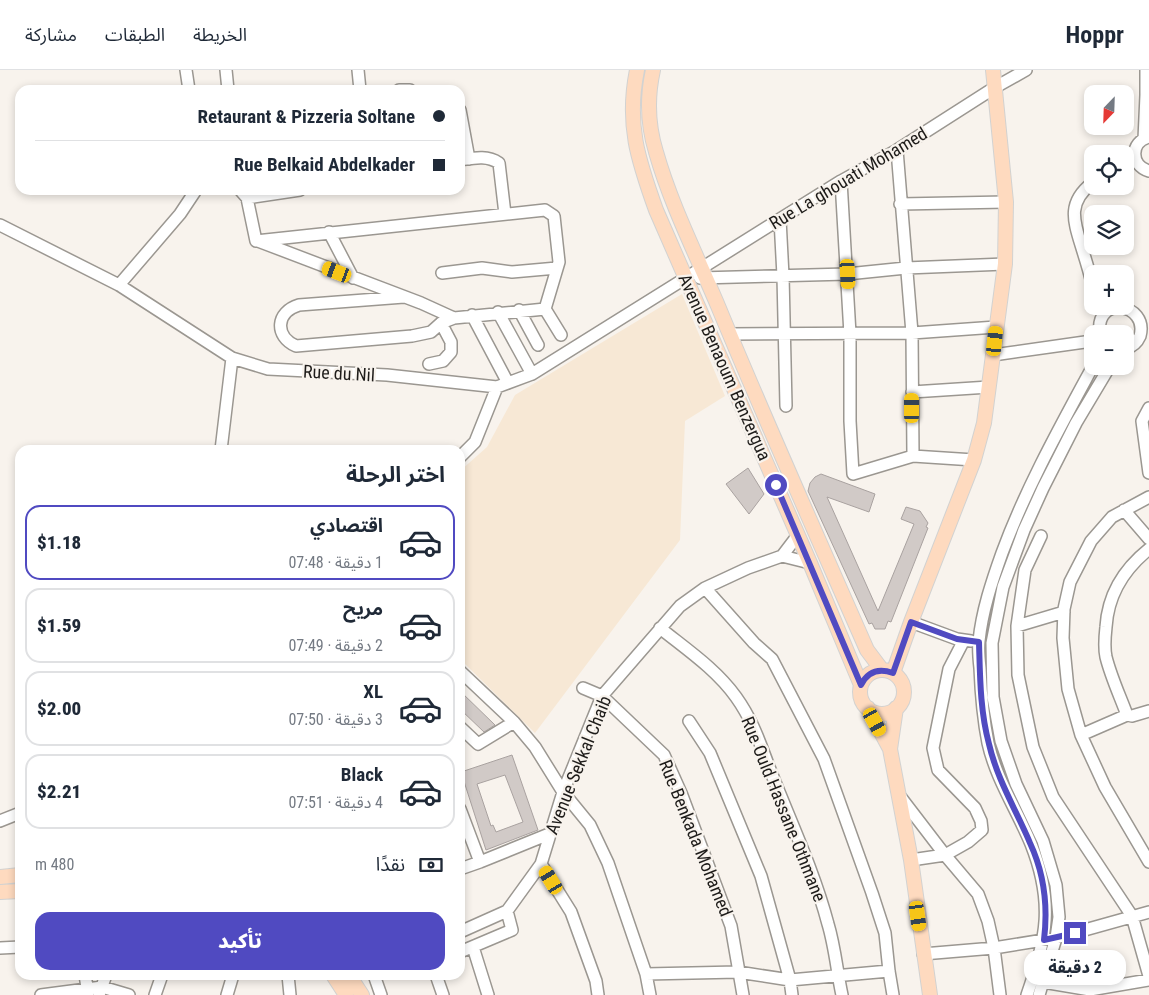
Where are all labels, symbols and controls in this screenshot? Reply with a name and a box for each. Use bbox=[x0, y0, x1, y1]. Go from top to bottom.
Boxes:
text: Hoppr bbox=[1066, 21, 1124, 49]
text: مشاركة bbox=[25, 24, 77, 45]
text: الطبقات bbox=[105, 24, 165, 45]
text: الخريطة bbox=[193, 24, 247, 45]
north arrow bbox=[1084, 85, 1134, 135]
map controls bbox=[1084, 85, 1134, 375]
text: Retaurant & Pizzeria Soltane bbox=[198, 105, 415, 128]
street label: Rue La ghouati Mohamed bbox=[765, 123, 931, 233]
button: locate bbox=[1084, 145, 1134, 195]
text: Rue Belkaid Abdelkader bbox=[234, 153, 415, 176]
button: layers bbox=[1084, 205, 1134, 255]
car bbox=[839, 259, 856, 289]
car bbox=[320, 260, 353, 284]
button: + bbox=[1084, 265, 1134, 315]
street label: Avenue Benaoum Benzergua bbox=[674, 271, 776, 463]
car bbox=[985, 325, 1004, 357]
button: − bbox=[1084, 325, 1134, 375]
street label: Rue du Nil bbox=[302, 361, 376, 385]
car bbox=[904, 393, 919, 423]
text: اختر الرحلة bbox=[346, 462, 445, 487]
route start bbox=[765, 474, 787, 496]
text: اقتصادي bbox=[310, 514, 383, 537]
icon: car bbox=[398, 520, 443, 565]
text: $1.18 bbox=[37, 531, 81, 554]
text: 1 دقيقة · 07:48 bbox=[288, 553, 383, 572]
text: مريح bbox=[343, 597, 383, 620]
icon: car bbox=[398, 603, 443, 648]
text: $1.59 bbox=[37, 614, 81, 637]
text: 2 دقيقة · 07:49 bbox=[288, 636, 383, 655]
text: XL bbox=[363, 680, 383, 703]
icon: car bbox=[398, 686, 443, 731]
street label: Avenue Sekkal Chaib bbox=[541, 693, 615, 837]
text: $2.00 bbox=[37, 697, 81, 720]
car bbox=[861, 705, 888, 739]
text: 3 دقيقة · 07:50 bbox=[288, 710, 383, 729]
street label: Rue Ould Hassane Othmane bbox=[737, 713, 831, 905]
street label: Rue Benkada Mohamed bbox=[655, 757, 737, 919]
text: Black bbox=[341, 763, 383, 786]
icon: car bbox=[398, 769, 443, 814]
text: $2.21 bbox=[37, 780, 81, 803]
text: 4 دقيقة · 07:51 bbox=[288, 793, 383, 812]
icon: cash bbox=[417, 851, 445, 879]
text: نقدًا bbox=[376, 853, 405, 876]
text: 480 m bbox=[35, 855, 74, 874]
car bbox=[536, 863, 565, 897]
car bbox=[908, 900, 927, 932]
button: تأكيد bbox=[35, 912, 445, 970]
route end bbox=[1064, 922, 1086, 944]
callout: 2 دقيقة bbox=[1024, 950, 1126, 986]
text: 2 دقيقة bbox=[1048, 958, 1102, 977]

